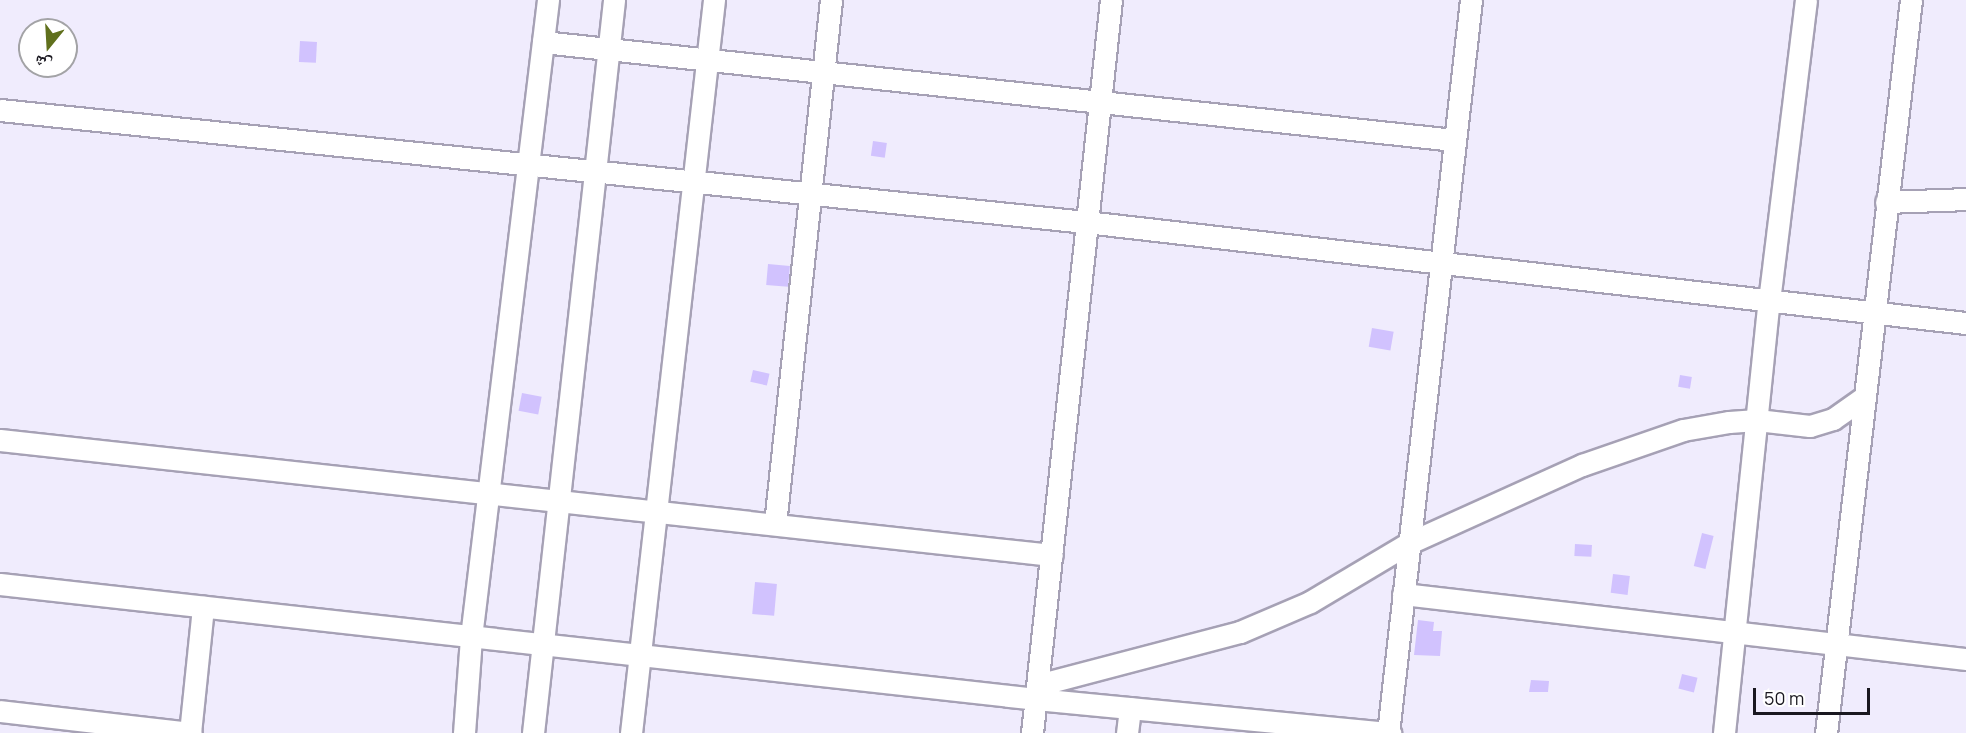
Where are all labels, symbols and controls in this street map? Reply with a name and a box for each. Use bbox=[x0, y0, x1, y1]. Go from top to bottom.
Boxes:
north arrow bbox=[18, 18, 78, 78]
text: ش bbox=[32, 50, 55, 76]
scale bar bbox=[1756, 676, 1873, 714]
text: 50 m bbox=[1764, 686, 1804, 710]

